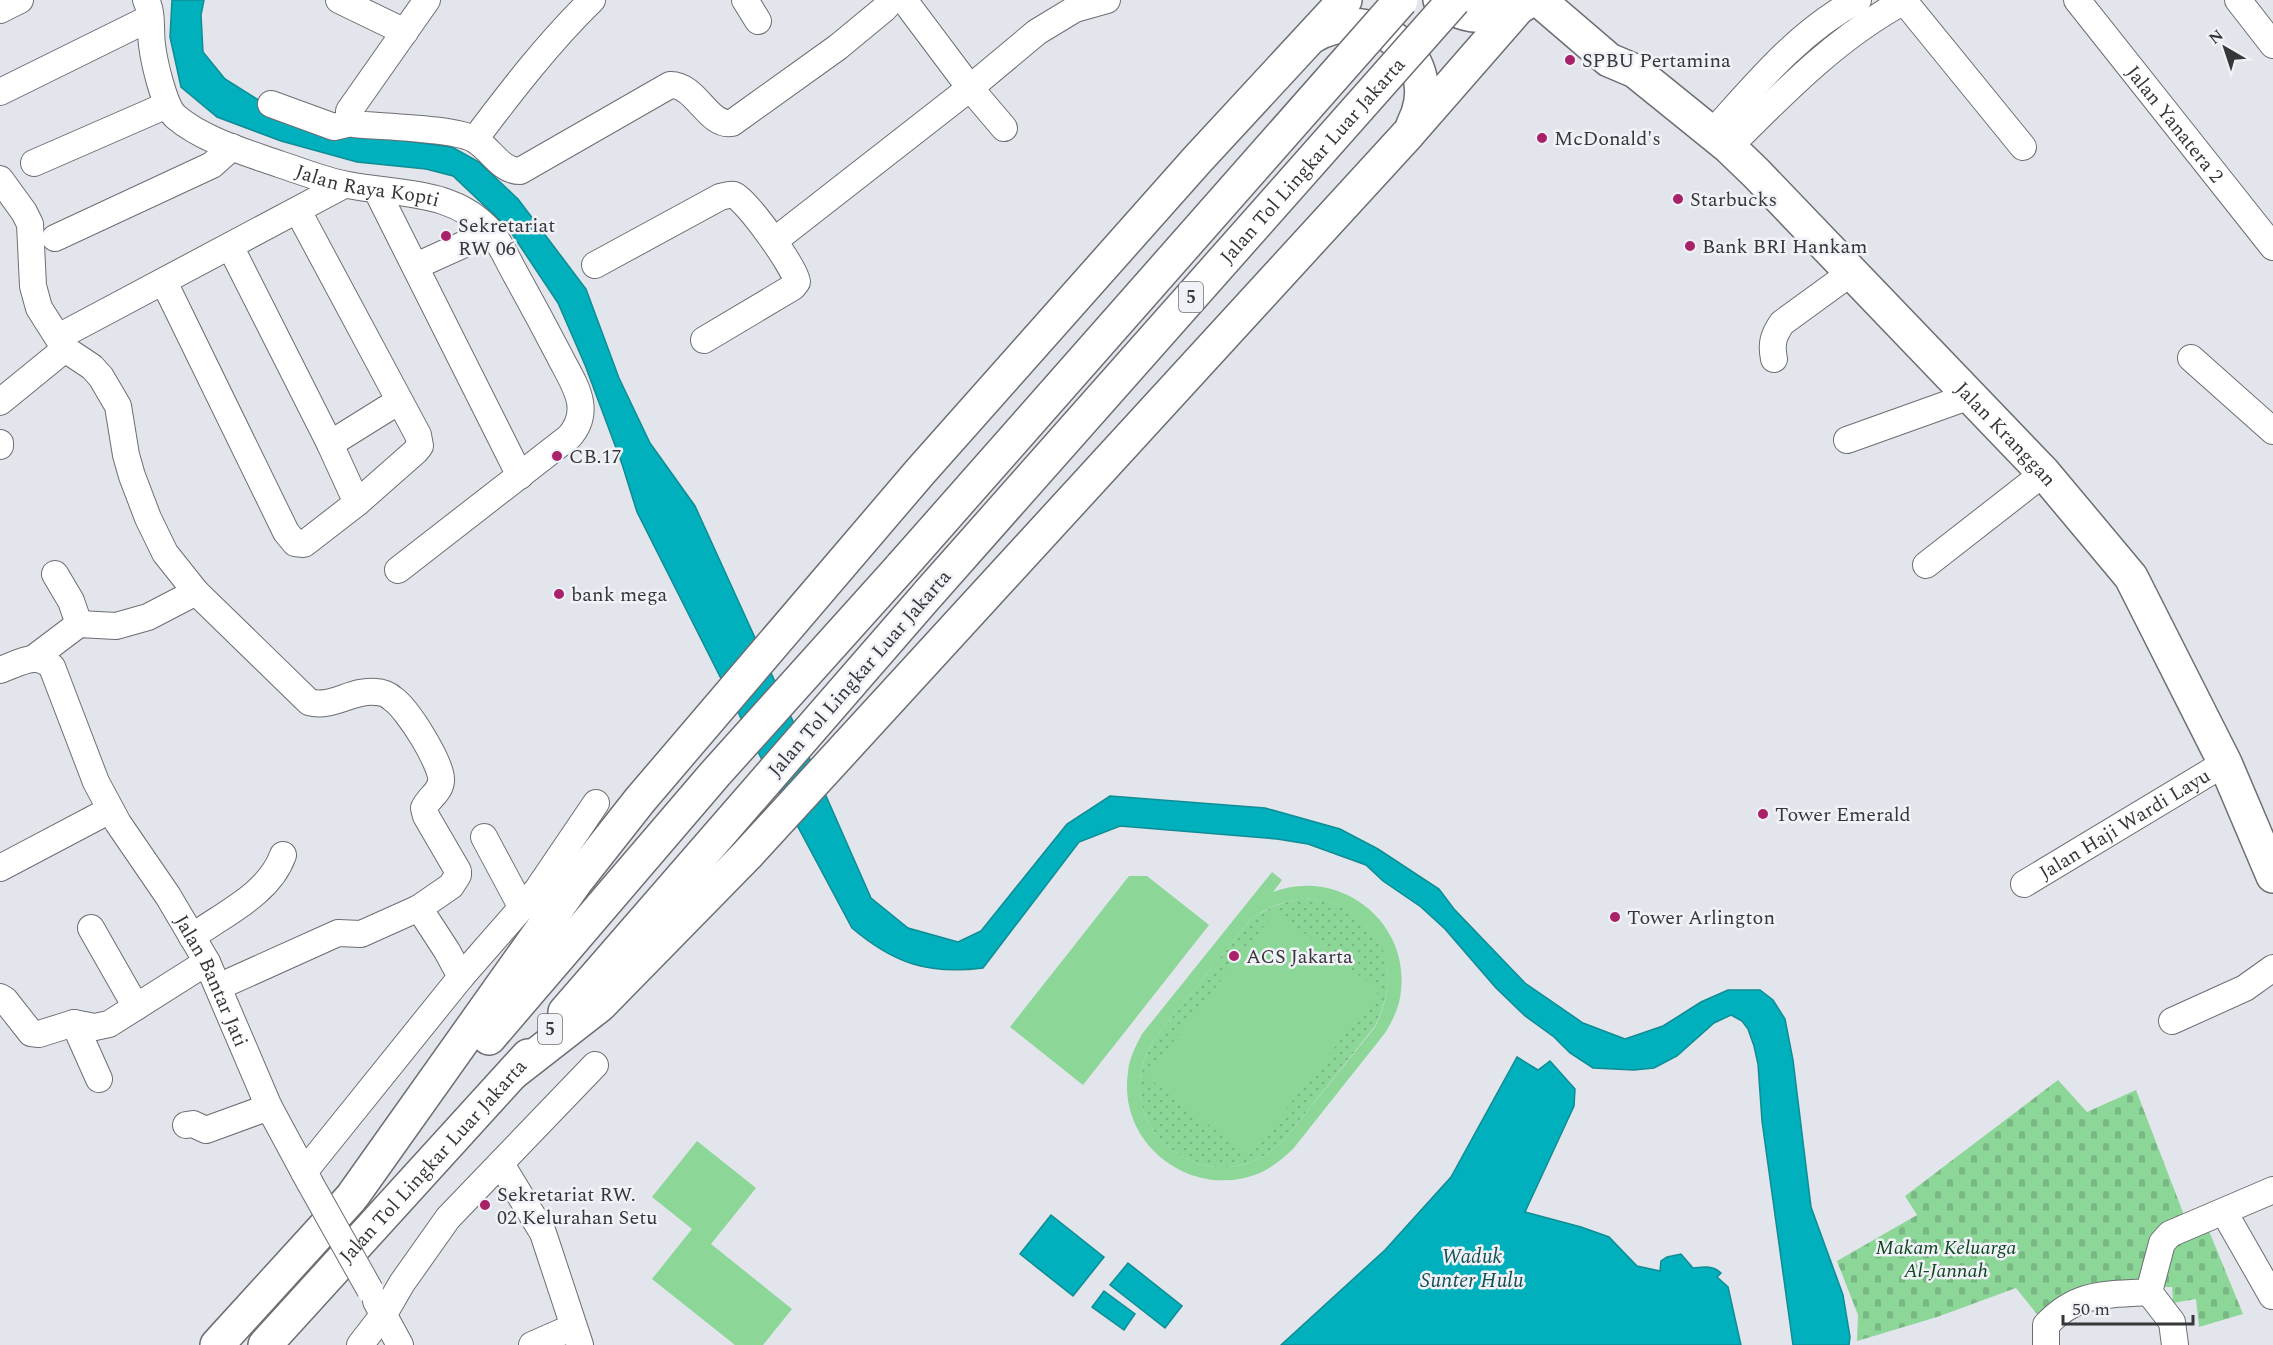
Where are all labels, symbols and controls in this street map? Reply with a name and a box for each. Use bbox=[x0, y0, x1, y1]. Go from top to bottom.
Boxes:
north arrow bbox=[2195, 18, 2255, 78]
text: N bbox=[2204, 24, 2229, 51]
place label: SPBU Pertamina bbox=[1582, 46, 1731, 76]
street label: Jalan Tol Lingkar Luar Jakarta bbox=[1213, 51, 1413, 271]
marker: SPBU Pertamina bbox=[1563, 53, 1577, 67]
street label: Jalan Yanatera 2 bbox=[2118, 59, 2231, 190]
place label: McDonald's bbox=[1554, 124, 1661, 154]
marker: McDonald's bbox=[1535, 131, 1549, 145]
street label: Jalan Raya Kopti bbox=[291, 157, 443, 215]
place label: Starbucks bbox=[1690, 185, 1777, 215]
marker: Starbucks bbox=[1671, 192, 1685, 206]
place label: Sekretariat RW 06 bbox=[458, 211, 555, 264]
marker: Sekretariat RW 06 bbox=[439, 229, 453, 243]
place label: Bank BRI Hankam bbox=[1702, 232, 1867, 262]
marker: Bank BRI Hankam bbox=[1683, 239, 1697, 253]
road number: 5 bbox=[1179, 282, 1203, 312]
street label: Jalan Kranggan bbox=[1948, 375, 2063, 493]
place label: CB.17 bbox=[569, 442, 621, 472]
marker: CB.17 bbox=[550, 449, 564, 463]
street label: Jalan Tol Lingkar Luar Jakarta bbox=[761, 563, 959, 784]
place label: bank mega bbox=[571, 580, 667, 610]
marker: bank mega bbox=[552, 587, 566, 601]
street label: Jalan Haji Wardi Layu bbox=[2033, 761, 2216, 888]
place label: Tower Emerald bbox=[1775, 800, 1911, 830]
marker: Tower Emerald bbox=[1756, 807, 1770, 821]
place label: Tower Arlington bbox=[1627, 903, 1775, 933]
street label: Jalan Bantar Jati bbox=[166, 909, 256, 1052]
marker: Tower Arlington bbox=[1608, 910, 1622, 924]
place label: ACS Jakarta bbox=[1246, 942, 1353, 972]
marker: ACS Jakarta bbox=[1227, 949, 1241, 963]
road number: 5 bbox=[538, 1014, 562, 1044]
street label: Jalan Tol Lingkar Luar Jakarta bbox=[332, 1052, 534, 1270]
place label: Sekretariat RW. 02 Kelurahan Setu bbox=[497, 1180, 658, 1233]
marker: Sekretariat RW. 02 Kelurahan Setu bbox=[478, 1198, 492, 1212]
park label: Makam Keluarga Al-Jannah bbox=[1876, 1233, 2016, 1286]
water label: Waduk Sunter Hulu bbox=[1420, 1241, 1524, 1297]
scale bar bbox=[2063, 1288, 2194, 1326]
text: 50 m bbox=[2072, 1296, 2110, 1323]

